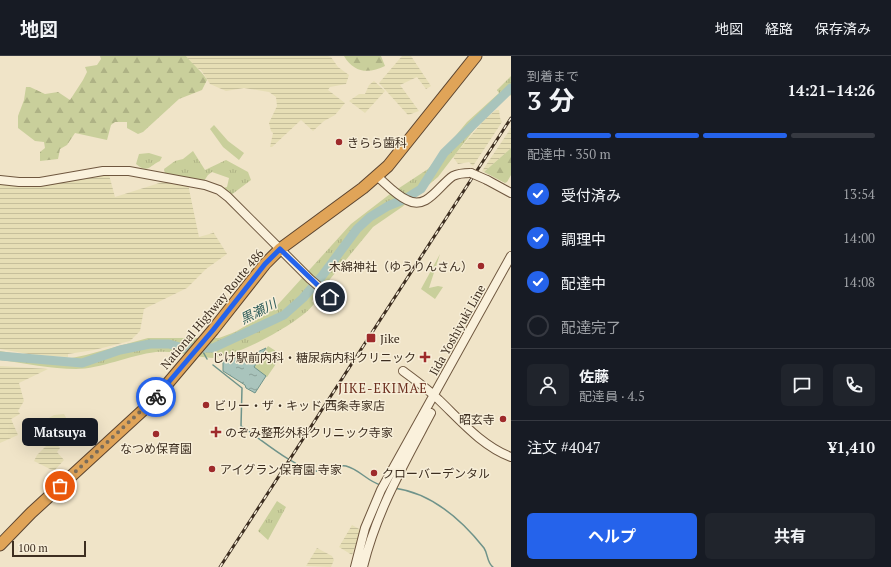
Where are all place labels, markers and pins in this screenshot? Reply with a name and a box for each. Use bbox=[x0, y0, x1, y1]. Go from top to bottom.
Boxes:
place label: きらら歯科 bbox=[347, 135, 407, 150]
marker: きらら歯科 bbox=[334, 137, 344, 147]
place label: 木綿神社（ゆうりんさん） bbox=[329, 259, 473, 274]
marker: 木綿神社（ゆうりんさん） bbox=[476, 261, 486, 271]
pin bbox=[313, 280, 347, 314]
place label: Jike bbox=[380, 331, 400, 346]
marker: Jike bbox=[365, 332, 377, 344]
place label: じけ駅前内科・糖尿病内科クリニック bbox=[212, 350, 416, 365]
marker: じけ駅前内科・糖尿病内科クリニック bbox=[419, 351, 431, 363]
place label: ビリー・ザ・キッド 西条寺家店 bbox=[214, 398, 385, 413]
marker: ビリー・ザ・キッド 西条寺家店 bbox=[201, 400, 211, 410]
place label: 昭玄寺 bbox=[459, 412, 495, 427]
marker: 昭玄寺 bbox=[498, 414, 508, 424]
callout: Matsuya bbox=[22, 418, 98, 446]
place label: のぞみ整形外科クリニック寺家 bbox=[225, 425, 393, 440]
marker: のぞみ整形外科クリニック寺家 bbox=[210, 426, 222, 438]
marker: なつめ保育園 bbox=[151, 429, 161, 439]
place label: なつめ保育園 bbox=[120, 441, 192, 456]
place label: アイグラン保育園 寺家 bbox=[220, 462, 342, 477]
marker: アイグラン保育園 寺家 bbox=[207, 464, 217, 474]
place label: クローバーデンタル bbox=[382, 466, 490, 481]
marker: クローバーデンタル bbox=[369, 468, 379, 478]
pin bbox=[43, 469, 77, 503]

